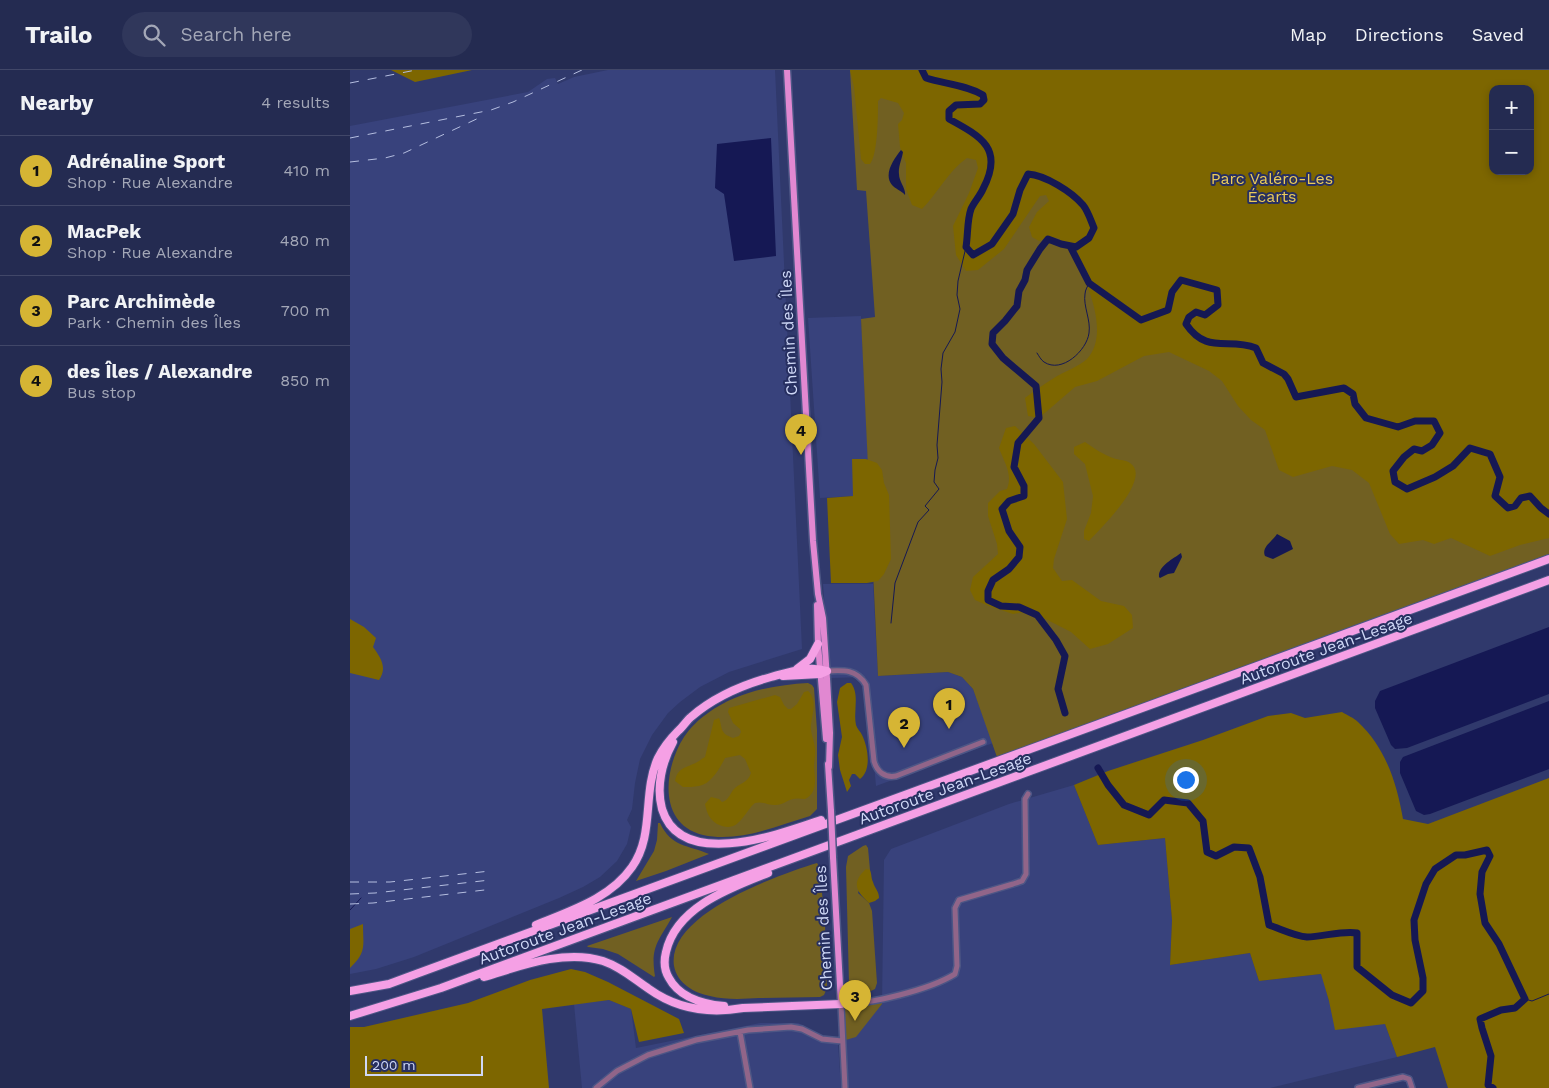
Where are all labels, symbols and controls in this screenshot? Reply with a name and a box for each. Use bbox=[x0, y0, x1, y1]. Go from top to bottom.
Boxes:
search box bbox=[122, 12, 472, 57]
text: Trailo bbox=[25, 21, 92, 49]
icon: search bbox=[140, 21, 168, 49]
text: Search here bbox=[180, 23, 292, 46]
text: Map bbox=[1290, 24, 1327, 45]
text: Directions bbox=[1355, 24, 1444, 45]
text: Saved bbox=[1472, 24, 1524, 45]
map controls bbox=[1489, 85, 1534, 175]
button: + bbox=[1489, 85, 1534, 130]
text: Nearby bbox=[20, 90, 93, 115]
text: 4 results bbox=[261, 93, 330, 112]
button: − bbox=[1489, 130, 1534, 175]
text: Adrénaline Sport bbox=[67, 150, 225, 173]
text: 1 bbox=[33, 161, 39, 180]
text: 410 m bbox=[284, 161, 330, 180]
park label: Parc Valéro-Les Écarts bbox=[1211, 169, 1333, 206]
text: Shop · Rue Alexandre bbox=[67, 173, 233, 192]
text: MacPek bbox=[67, 220, 141, 243]
text: 2 bbox=[31, 231, 41, 250]
text: 480 m bbox=[280, 231, 330, 250]
text: Shop · Rue Alexandre bbox=[67, 243, 233, 262]
street label: Chemin des Îles bbox=[776, 270, 801, 396]
text: Parc Archimède bbox=[67, 290, 215, 313]
text: 3 bbox=[31, 301, 41, 320]
text: 700 m bbox=[281, 301, 330, 320]
text: Park · Chemin des Îles bbox=[67, 313, 241, 332]
text: des Îles / Alexandre bbox=[67, 360, 253, 383]
text: 4 bbox=[31, 371, 41, 390]
text: 850 m bbox=[280, 371, 330, 390]
text: Bus stop bbox=[67, 383, 136, 402]
pin: 4 bbox=[785, 414, 817, 455]
street label: Autoroute Jean-Lesage bbox=[1237, 608, 1415, 689]
pin: 1 bbox=[933, 688, 965, 729]
pin: 2 bbox=[888, 707, 920, 748]
street label: Autoroute Jean-Lesage bbox=[856, 748, 1034, 829]
your location bbox=[1173, 767, 1199, 793]
street label: Chemin des Îles bbox=[811, 865, 836, 991]
street label: Autoroute Jean-Lesage bbox=[476, 888, 654, 969]
pin: 3 bbox=[839, 980, 871, 1021]
scale bar bbox=[365, 1053, 482, 1076]
text: 200 m bbox=[372, 1057, 416, 1073]

